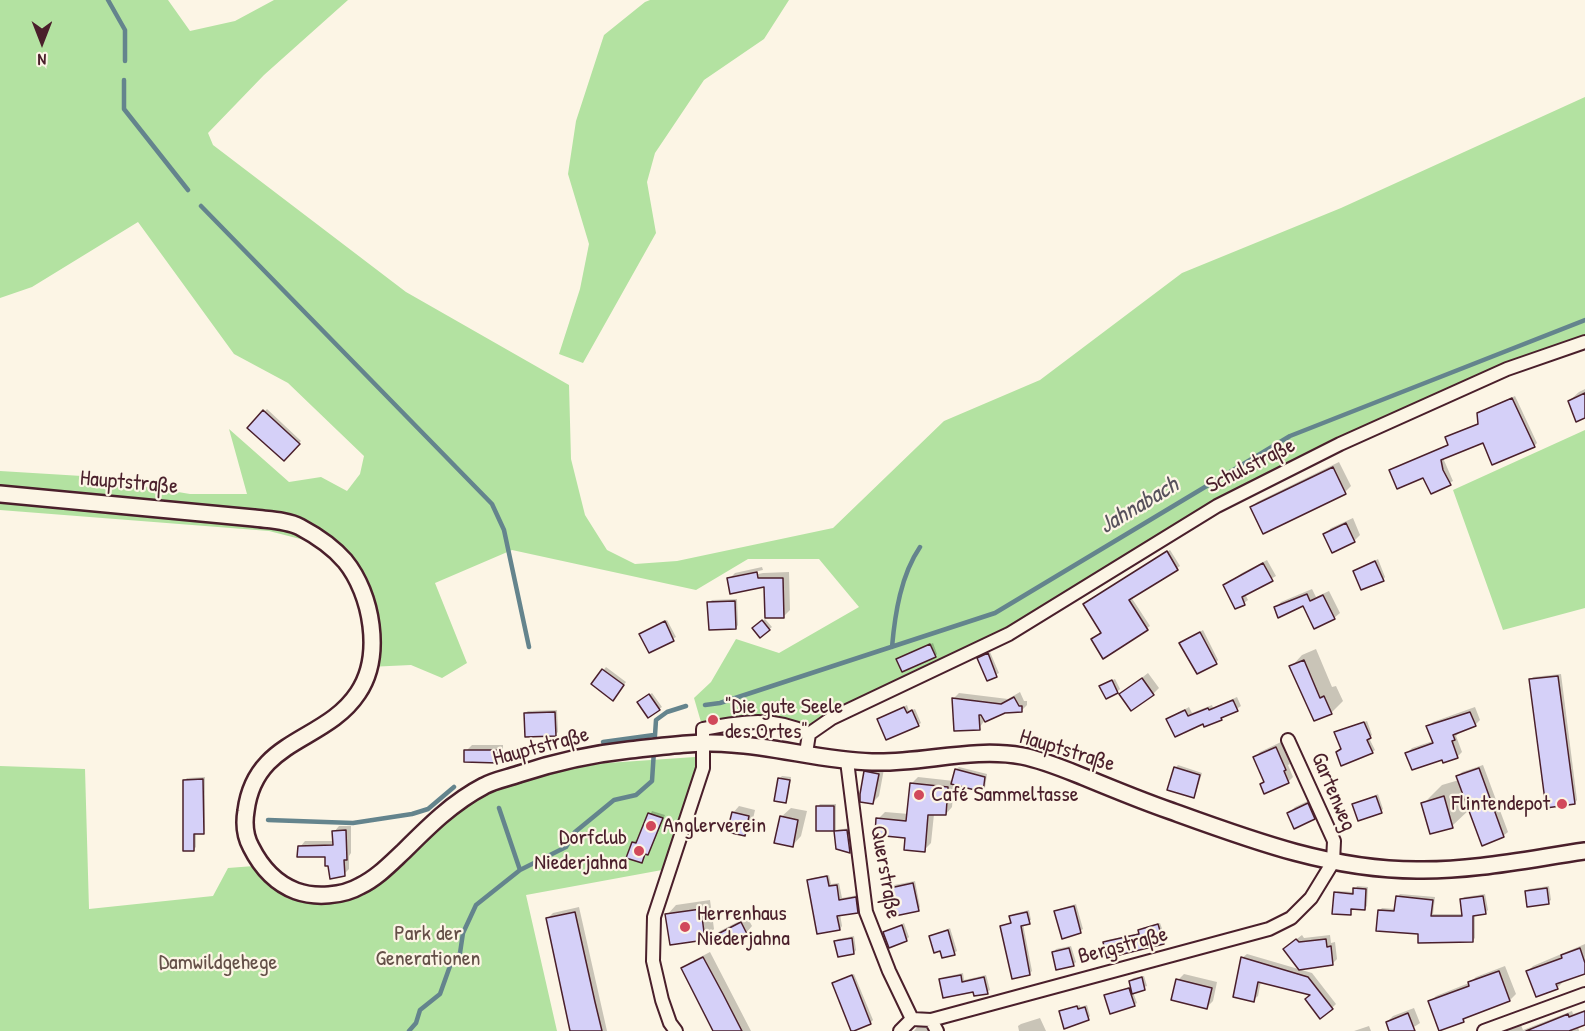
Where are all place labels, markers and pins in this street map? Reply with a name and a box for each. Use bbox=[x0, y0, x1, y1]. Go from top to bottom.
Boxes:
place label: "Die gute Seele des Ortes" bbox=[725, 694, 843, 746]
marker: "Die gute Seele des Ortes" bbox=[706, 713, 720, 727]
place label: Café Sammeltasse bbox=[931, 782, 1079, 808]
marker: Café Sammeltasse bbox=[912, 788, 926, 802]
place label: Flintendepot bbox=[1452, 791, 1550, 817]
marker: Flintendepot bbox=[1555, 797, 1569, 811]
place label: Anglerverein bbox=[663, 813, 766, 839]
marker: Anglerverein bbox=[644, 819, 658, 833]
place label: Dorfclub Niederjahna bbox=[534, 825, 627, 876]
marker: Dorfclub Niederjahna bbox=[632, 844, 646, 858]
place label: Herrenhaus Niederjahna bbox=[697, 901, 790, 952]
marker: Herrenhaus Niederjahna bbox=[678, 920, 692, 934]

